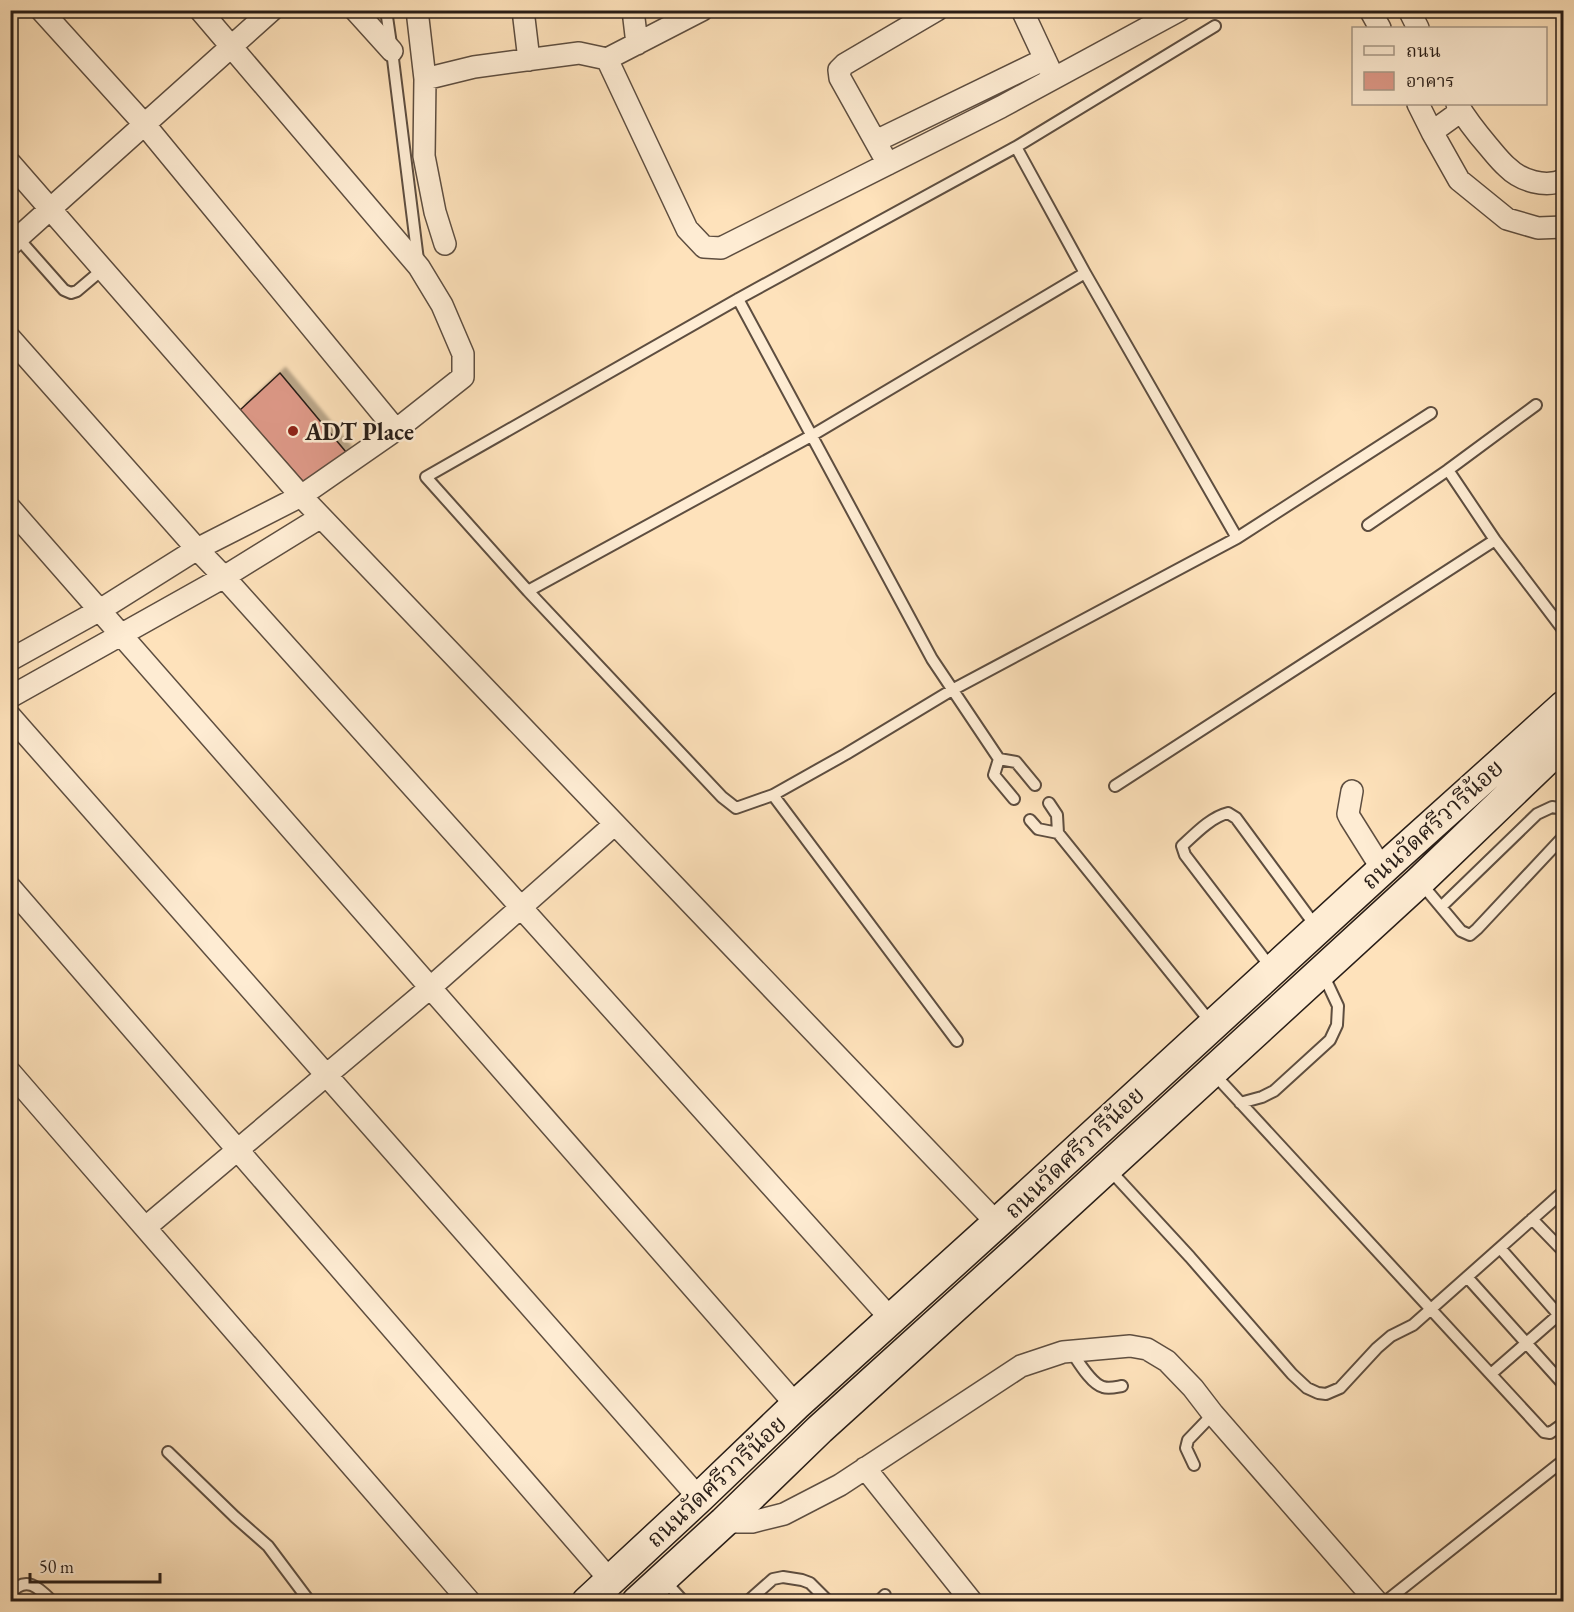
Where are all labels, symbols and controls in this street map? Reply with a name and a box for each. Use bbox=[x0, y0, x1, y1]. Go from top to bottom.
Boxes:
legend bbox=[1352, 27, 1547, 105]
text: ถนน bbox=[1406, 39, 1441, 62]
text: อาคาร bbox=[1406, 69, 1455, 92]
place label: ADT Place bbox=[304, 416, 414, 447]
marker: ADT Place bbox=[286, 424, 300, 438]
street label: ถนนวัดศรีวารีน้อย bbox=[1354, 752, 1510, 896]
street label: ถนนวัดศรีวารีน้อย bbox=[997, 1079, 1151, 1225]
street label: ถนนวัดศรีวารีน้อย bbox=[639, 1408, 793, 1554]
scale bar bbox=[30, 1546, 160, 1584]
text: 50 m bbox=[39, 1555, 74, 1578]

